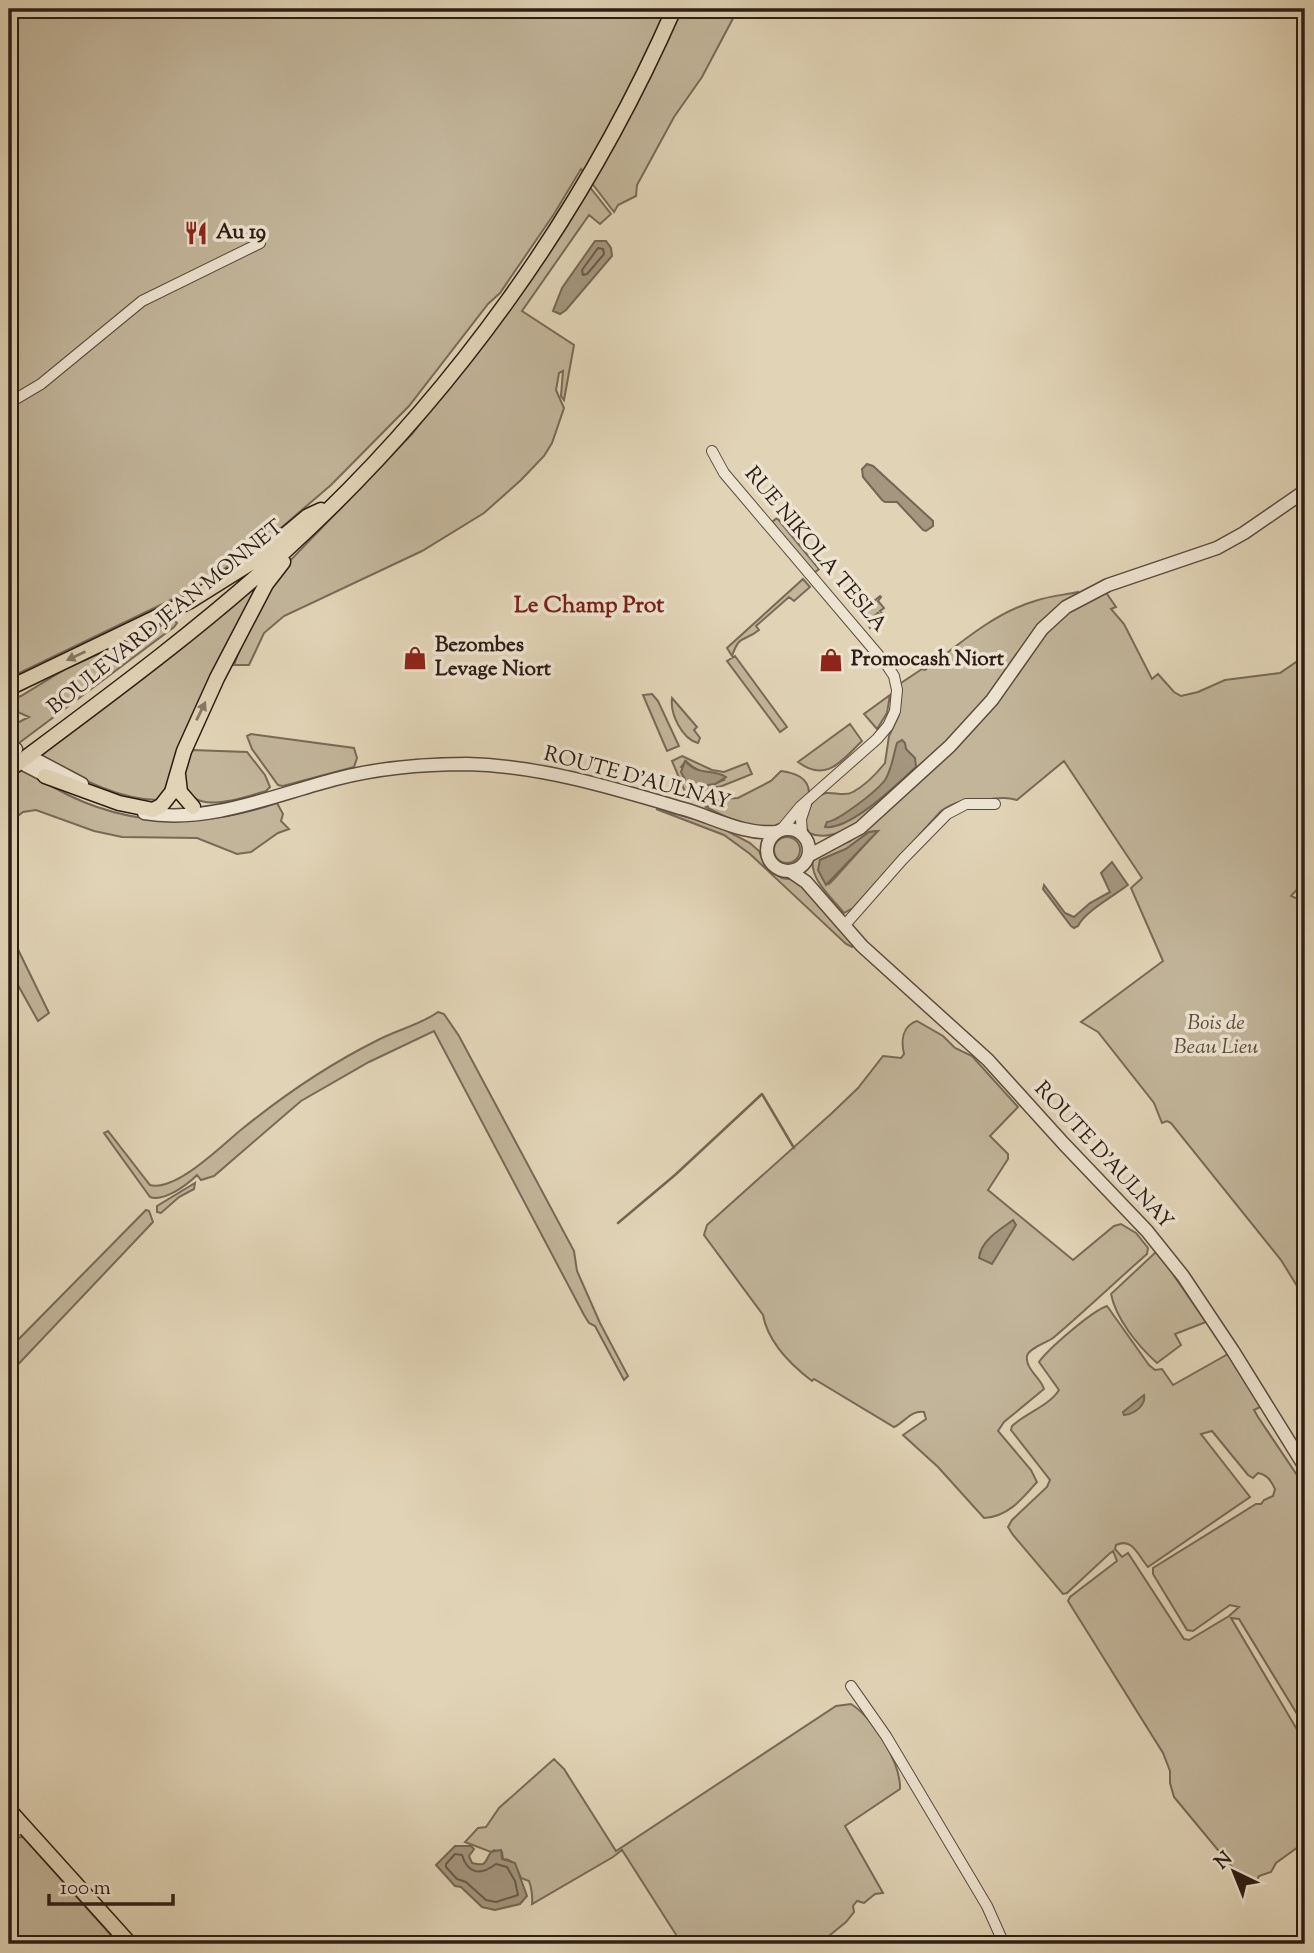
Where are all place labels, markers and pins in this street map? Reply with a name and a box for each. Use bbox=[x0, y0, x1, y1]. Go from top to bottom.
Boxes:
place label: Au 19 bbox=[216, 218, 266, 248]
restaurant icon: Au 19 bbox=[182, 219, 210, 247]
place label: Bezombes Levage Niort bbox=[435, 631, 552, 685]
shop icon: Bezombes Levage Niort bbox=[401, 644, 429, 672]
place label: Promocash Niort bbox=[851, 645, 1005, 675]
shop icon: Promocash Niort bbox=[817, 646, 845, 674]

